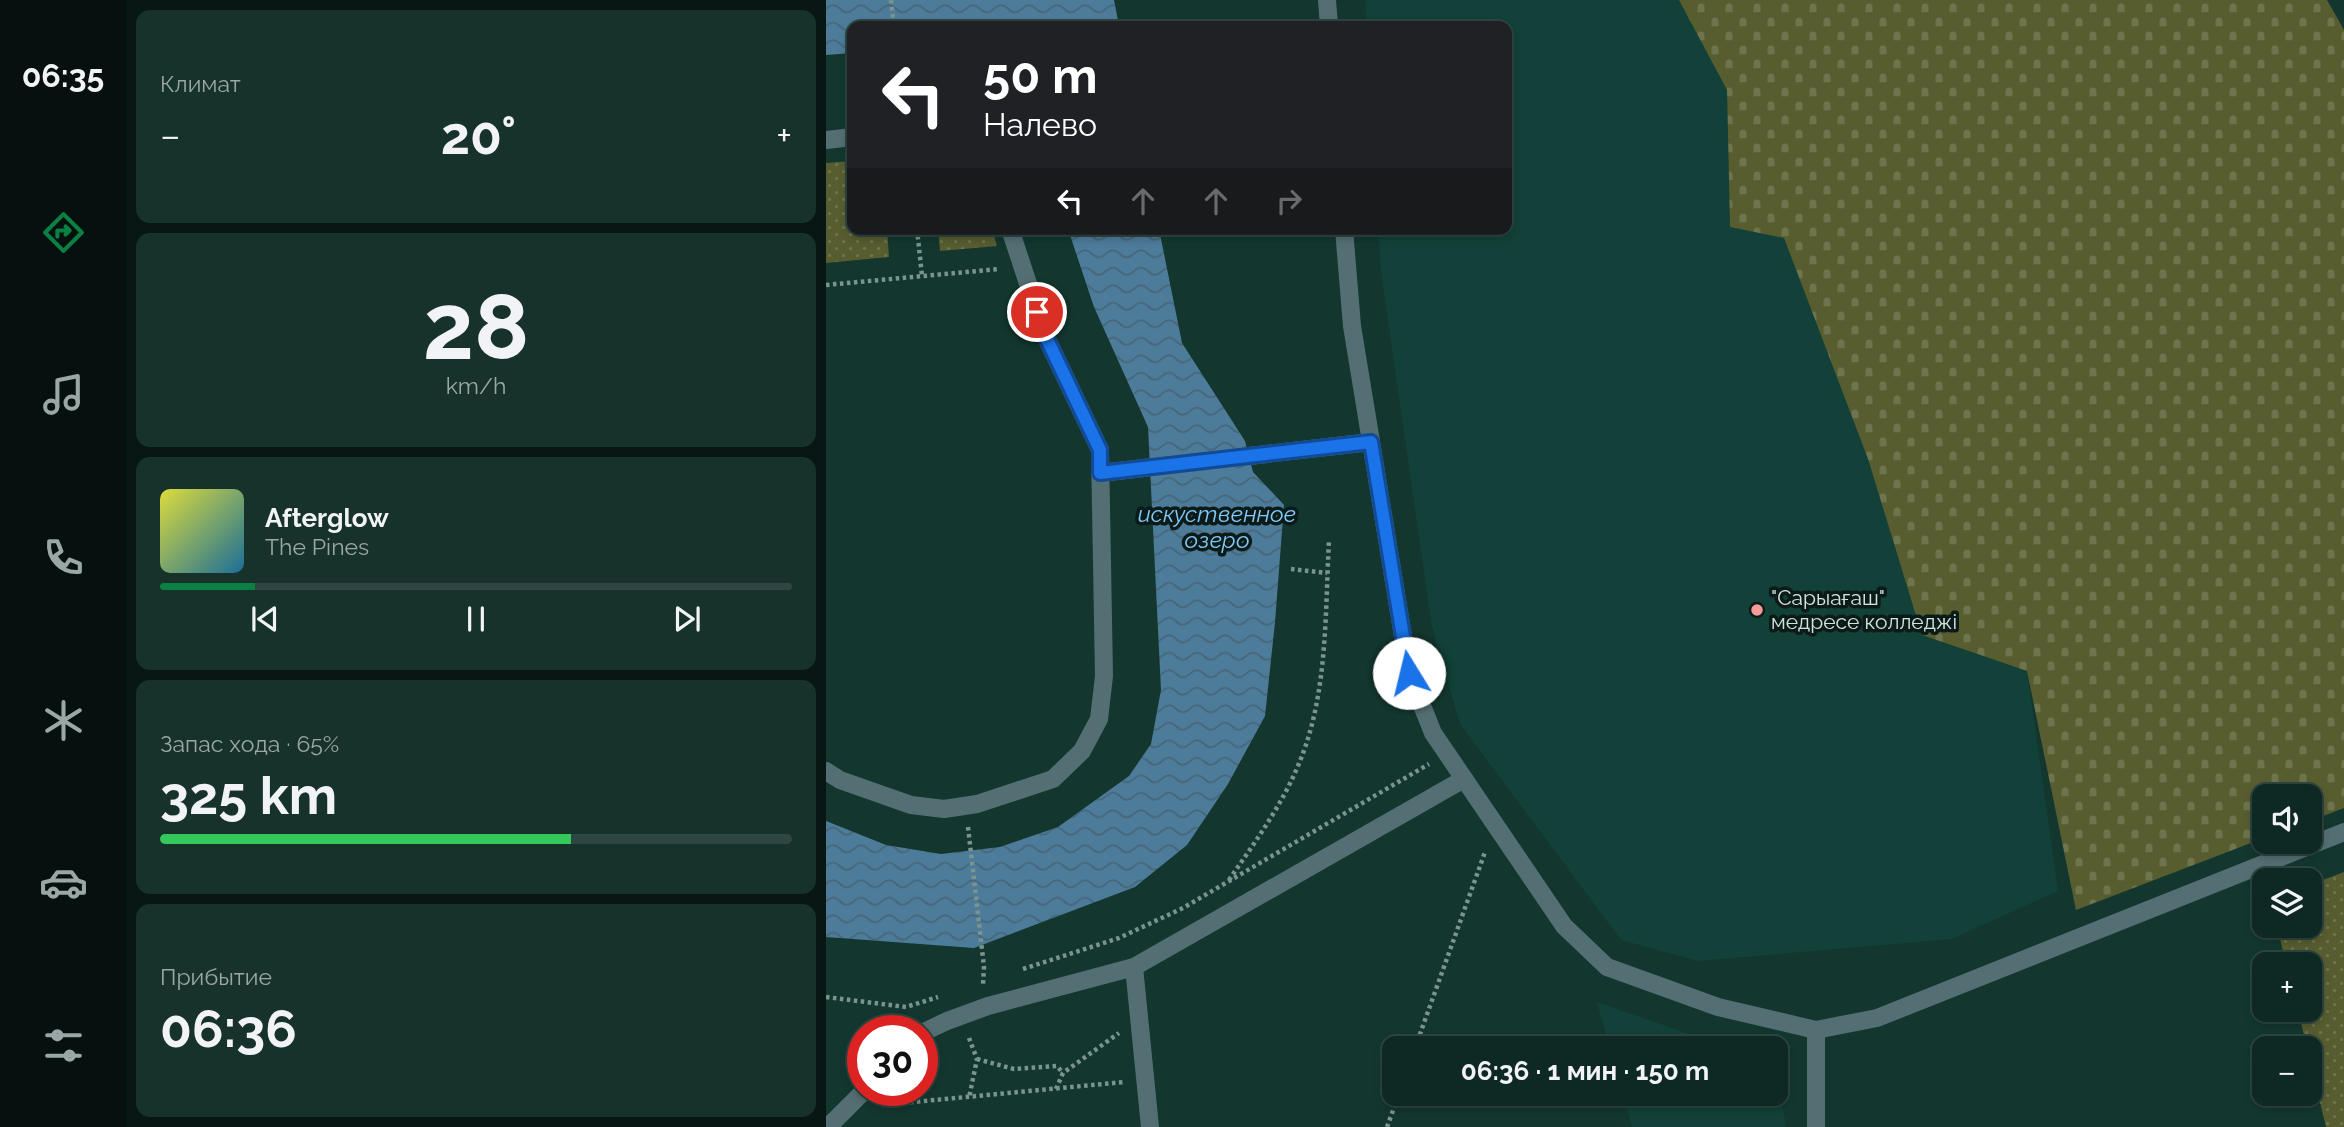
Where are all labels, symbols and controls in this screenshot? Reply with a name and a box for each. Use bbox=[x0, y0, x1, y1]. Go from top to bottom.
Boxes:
text: 50 m bbox=[983, 47, 1098, 104]
icon: left bbox=[868, 49, 959, 140]
text: 06:35 bbox=[22, 57, 104, 94]
text: Климат bbox=[160, 70, 241, 97]
text: 20° bbox=[441, 105, 516, 166]
text: Налево bbox=[983, 106, 1097, 143]
text: − bbox=[160, 113, 180, 158]
text: + bbox=[776, 113, 792, 158]
icon: left bbox=[1051, 182, 1089, 220]
icon: ahead bbox=[1124, 182, 1162, 220]
icon: ahead bbox=[1197, 182, 1235, 220]
icon: right bbox=[1270, 182, 1308, 220]
icon: directions bbox=[39, 208, 88, 257]
text: 28 bbox=[423, 273, 529, 380]
pin bbox=[1007, 282, 1067, 342]
icon: arrive bbox=[1018, 293, 1056, 331]
icon: music bbox=[39, 370, 88, 419]
text: km/h bbox=[446, 372, 506, 399]
water label: искуственное озеро bbox=[1138, 500, 1296, 553]
text: Afterglow bbox=[265, 503, 389, 533]
icon: phone bbox=[39, 533, 88, 582]
text: The Pines bbox=[265, 533, 369, 560]
place label: "Сарыағаш" медресе колледжі bbox=[1771, 585, 1957, 634]
icon: previous bbox=[246, 600, 284, 638]
icon: pause bbox=[457, 600, 495, 638]
icon: next bbox=[668, 600, 706, 638]
marker: "Сарыағаш" медресе колледжі bbox=[1749, 602, 1765, 618]
position arrow bbox=[1372, 636, 1446, 710]
icon: climate bbox=[39, 696, 88, 745]
text: Запас хода · 65% bbox=[160, 730, 339, 757]
text: 325 km bbox=[160, 765, 337, 826]
map controls bbox=[2252, 784, 2322, 1106]
button: sound bbox=[2252, 784, 2322, 854]
icon: car bbox=[39, 858, 88, 907]
button: layers bbox=[2252, 868, 2322, 938]
button: + bbox=[2252, 952, 2322, 1022]
text: Прибытие bbox=[160, 963, 272, 990]
text: 06:36 bbox=[160, 998, 297, 1059]
speed limit sign: 30 bbox=[847, 1015, 938, 1106]
icon: filters bbox=[39, 1021, 88, 1070]
button: − bbox=[2252, 1036, 2322, 1106]
text: 06:36 · 1 мин · 150 m bbox=[1461, 1056, 1709, 1086]

